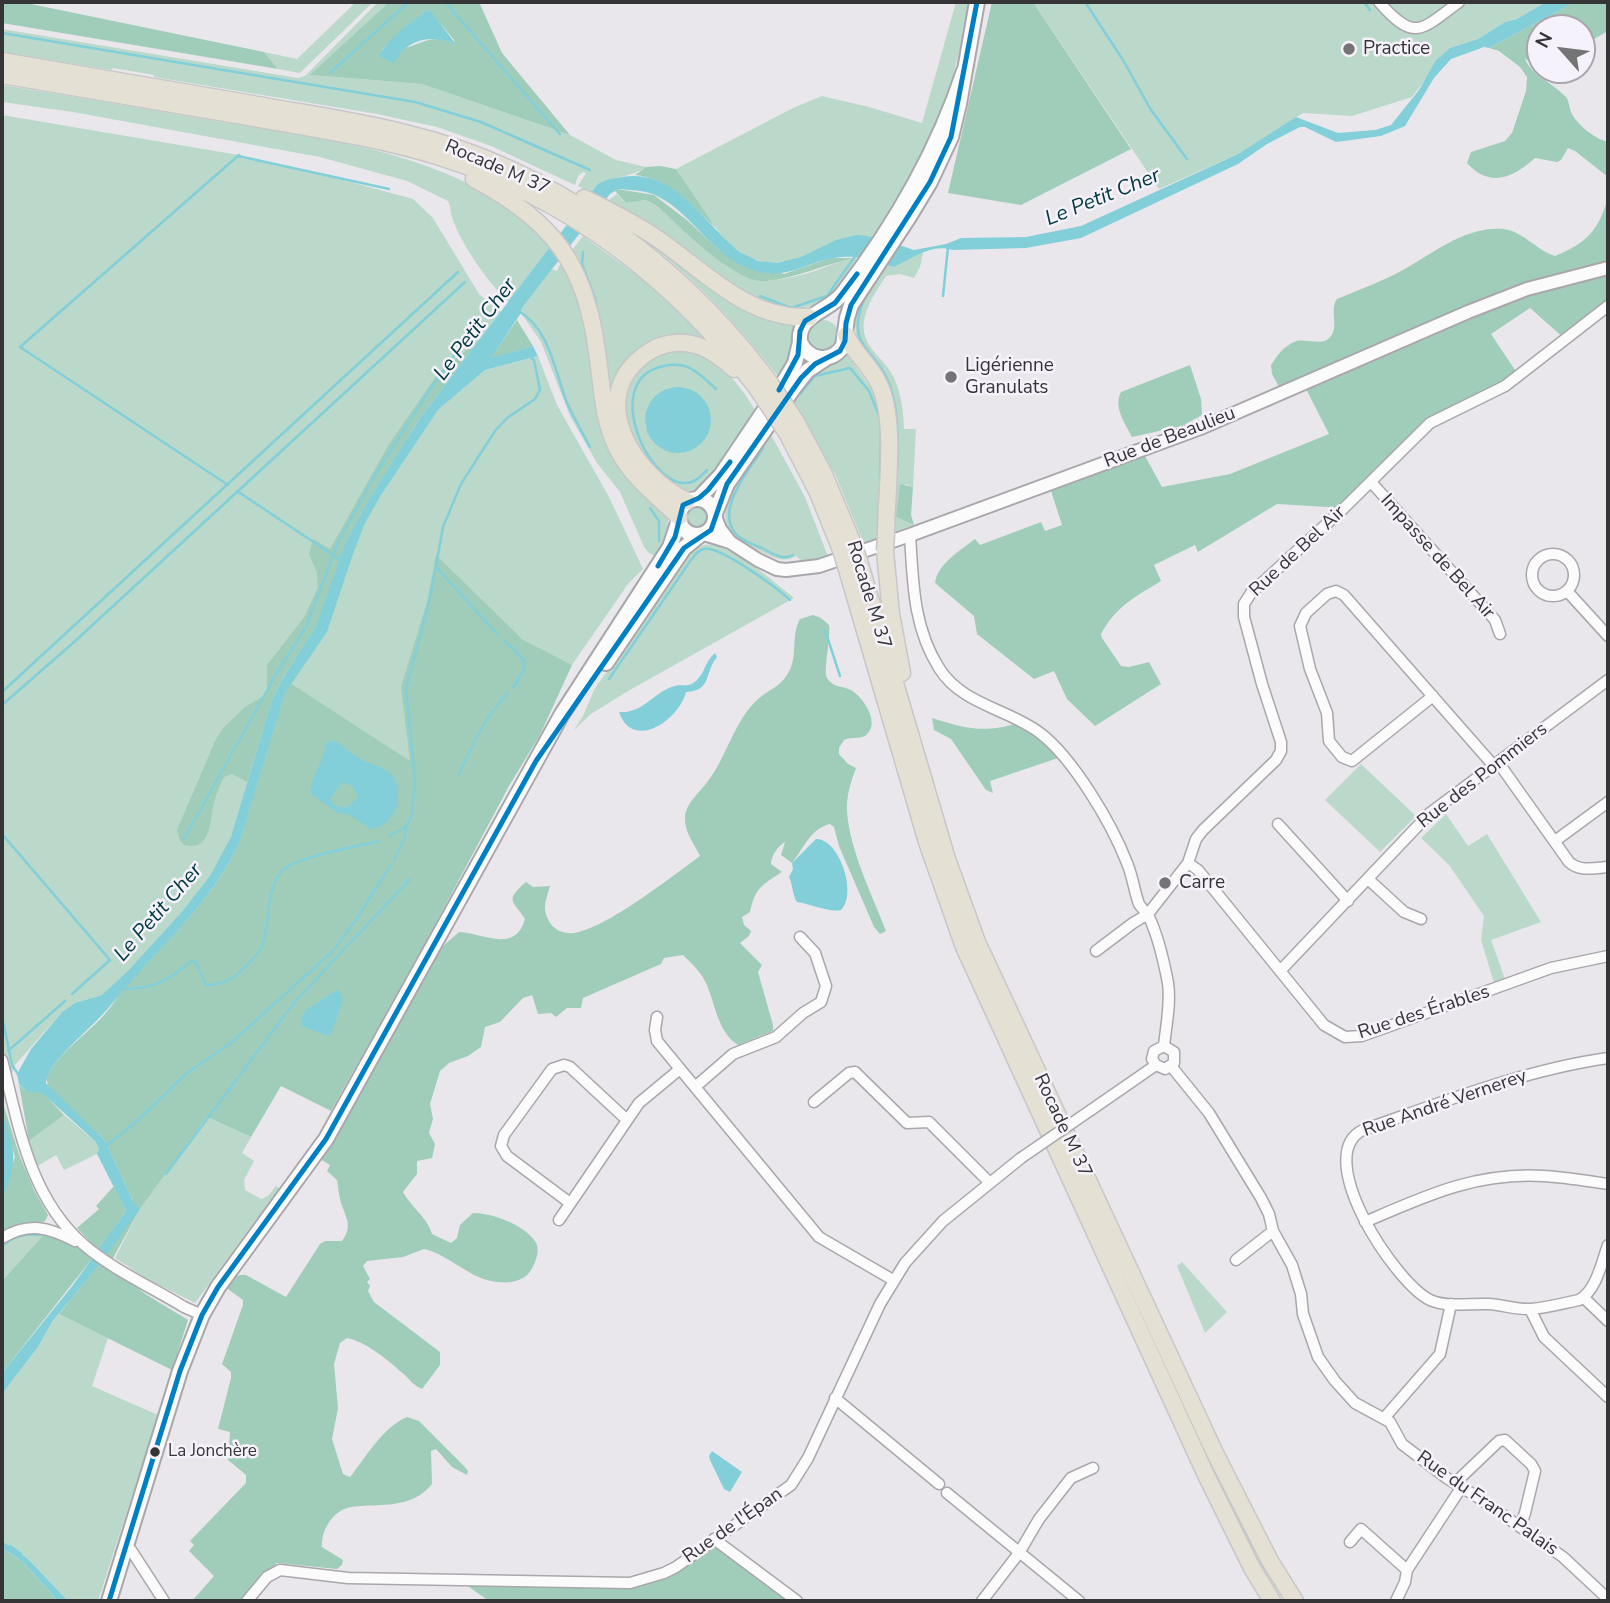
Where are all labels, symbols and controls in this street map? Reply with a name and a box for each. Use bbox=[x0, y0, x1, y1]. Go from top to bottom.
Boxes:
north arrow bbox=[1526, 14, 1596, 84]
text: N bbox=[1529, 28, 1559, 52]
place label: Practice bbox=[1363, 38, 1430, 60]
marker: Practice bbox=[1341, 41, 1357, 57]
street label: Rocade M 37 bbox=[441, 136, 553, 200]
water label: Le Petit Cher bbox=[1042, 164, 1164, 232]
water label: Le Petit Cher bbox=[429, 274, 523, 386]
place label: Ligérienne Granulats bbox=[965, 355, 1054, 399]
marker: Ligérienne Granulats bbox=[943, 369, 959, 385]
street label: Rue de Beaulieu bbox=[1101, 402, 1239, 474]
street label: Impasse de Bel Air bbox=[1375, 490, 1499, 624]
street label: Rue de Bel Air bbox=[1245, 502, 1351, 602]
street label: Rocade M 37 bbox=[841, 538, 895, 652]
street label: Rue des Pommiers bbox=[1413, 718, 1553, 834]
water label: Le Petit Cher bbox=[110, 859, 208, 967]
place label: Carre bbox=[1179, 872, 1225, 894]
marker: Carre bbox=[1157, 875, 1173, 891]
street label: Rue des Érables bbox=[1355, 981, 1493, 1045]
street label: Rue André Vernerey bbox=[1360, 1065, 1530, 1143]
street label: Rocade M 37 bbox=[1028, 1070, 1096, 1182]
place label: La Jonchère bbox=[168, 1442, 257, 1462]
marker: La Jonchère bbox=[148, 1445, 162, 1459]
street label: Rue du Franc Palais bbox=[1412, 1447, 1562, 1561]
street label: Rue de l'Épan bbox=[679, 1483, 787, 1569]

